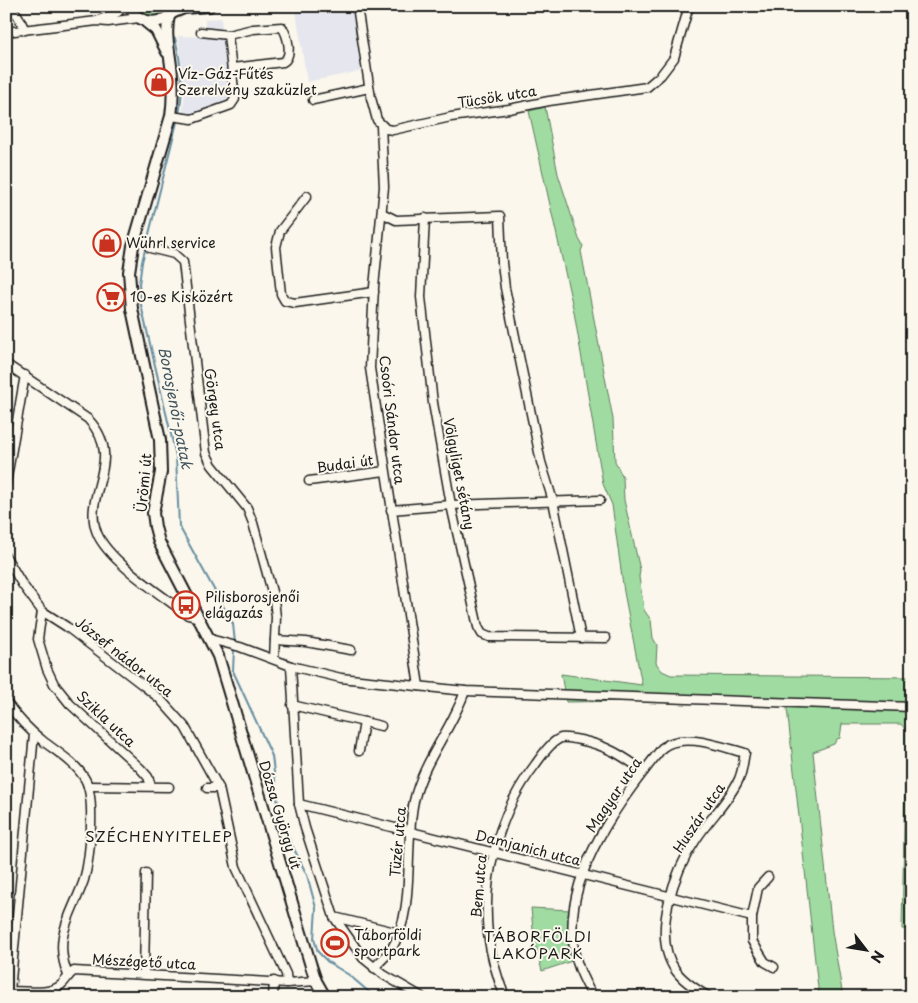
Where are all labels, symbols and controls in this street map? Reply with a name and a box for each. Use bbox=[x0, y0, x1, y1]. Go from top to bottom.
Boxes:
place label: Víz-Gáz-Fűtés Szerelvény szaküzlet bbox=[178, 63, 317, 100]
shop icon: Víz-Gáz-Fűtés Szerelvény szaküzlet bbox=[144, 67, 174, 97]
street label: Tücsök utca bbox=[456, 80, 538, 113]
shop icon: Wührl service bbox=[92, 228, 122, 258]
place label: Wührl service bbox=[126, 232, 216, 253]
supermarket icon: 10-es Kisközért bbox=[96, 282, 126, 312]
place label: 10-es Kisközért bbox=[130, 286, 233, 307]
water label: Borosjenői-patak bbox=[153, 345, 200, 472]
street label: Csoóri Sándor utca bbox=[374, 354, 411, 486]
street label: Görgey utca bbox=[199, 367, 232, 452]
street label: Völgyliget sétány bbox=[438, 416, 481, 532]
street label: Budai út bbox=[315, 449, 375, 478]
street label: Ürömi út bbox=[130, 452, 157, 514]
place label: Pilisborosjenői elágazás bbox=[205, 586, 300, 623]
bus stop icon: Pilisborosjenői elágazás bbox=[171, 590, 201, 620]
street label: József nádor utca bbox=[71, 612, 178, 702]
street label: Szikla utca bbox=[72, 686, 141, 752]
street label: Magyar utca bbox=[581, 753, 647, 837]
street label: Dózsa György út bbox=[254, 758, 307, 872]
street label: Huszár utca bbox=[667, 778, 730, 857]
street label: Tüzér utca bbox=[384, 806, 411, 878]
district label: SZÉCHENYITELEP bbox=[85, 824, 233, 847]
street label: Damjanich utca bbox=[473, 824, 583, 871]
street label: Bem utca bbox=[465, 853, 492, 919]
place label: Táborföldi sportpark bbox=[354, 924, 422, 961]
district label: TÁBORFÖLDI LAKÓPARK bbox=[484, 924, 592, 964]
north arrow bbox=[840, 926, 890, 976]
sports icon: Táborföldi sportpark bbox=[320, 928, 350, 958]
text: N bbox=[866, 947, 889, 967]
street label: Mészégető utca bbox=[92, 948, 197, 975]

